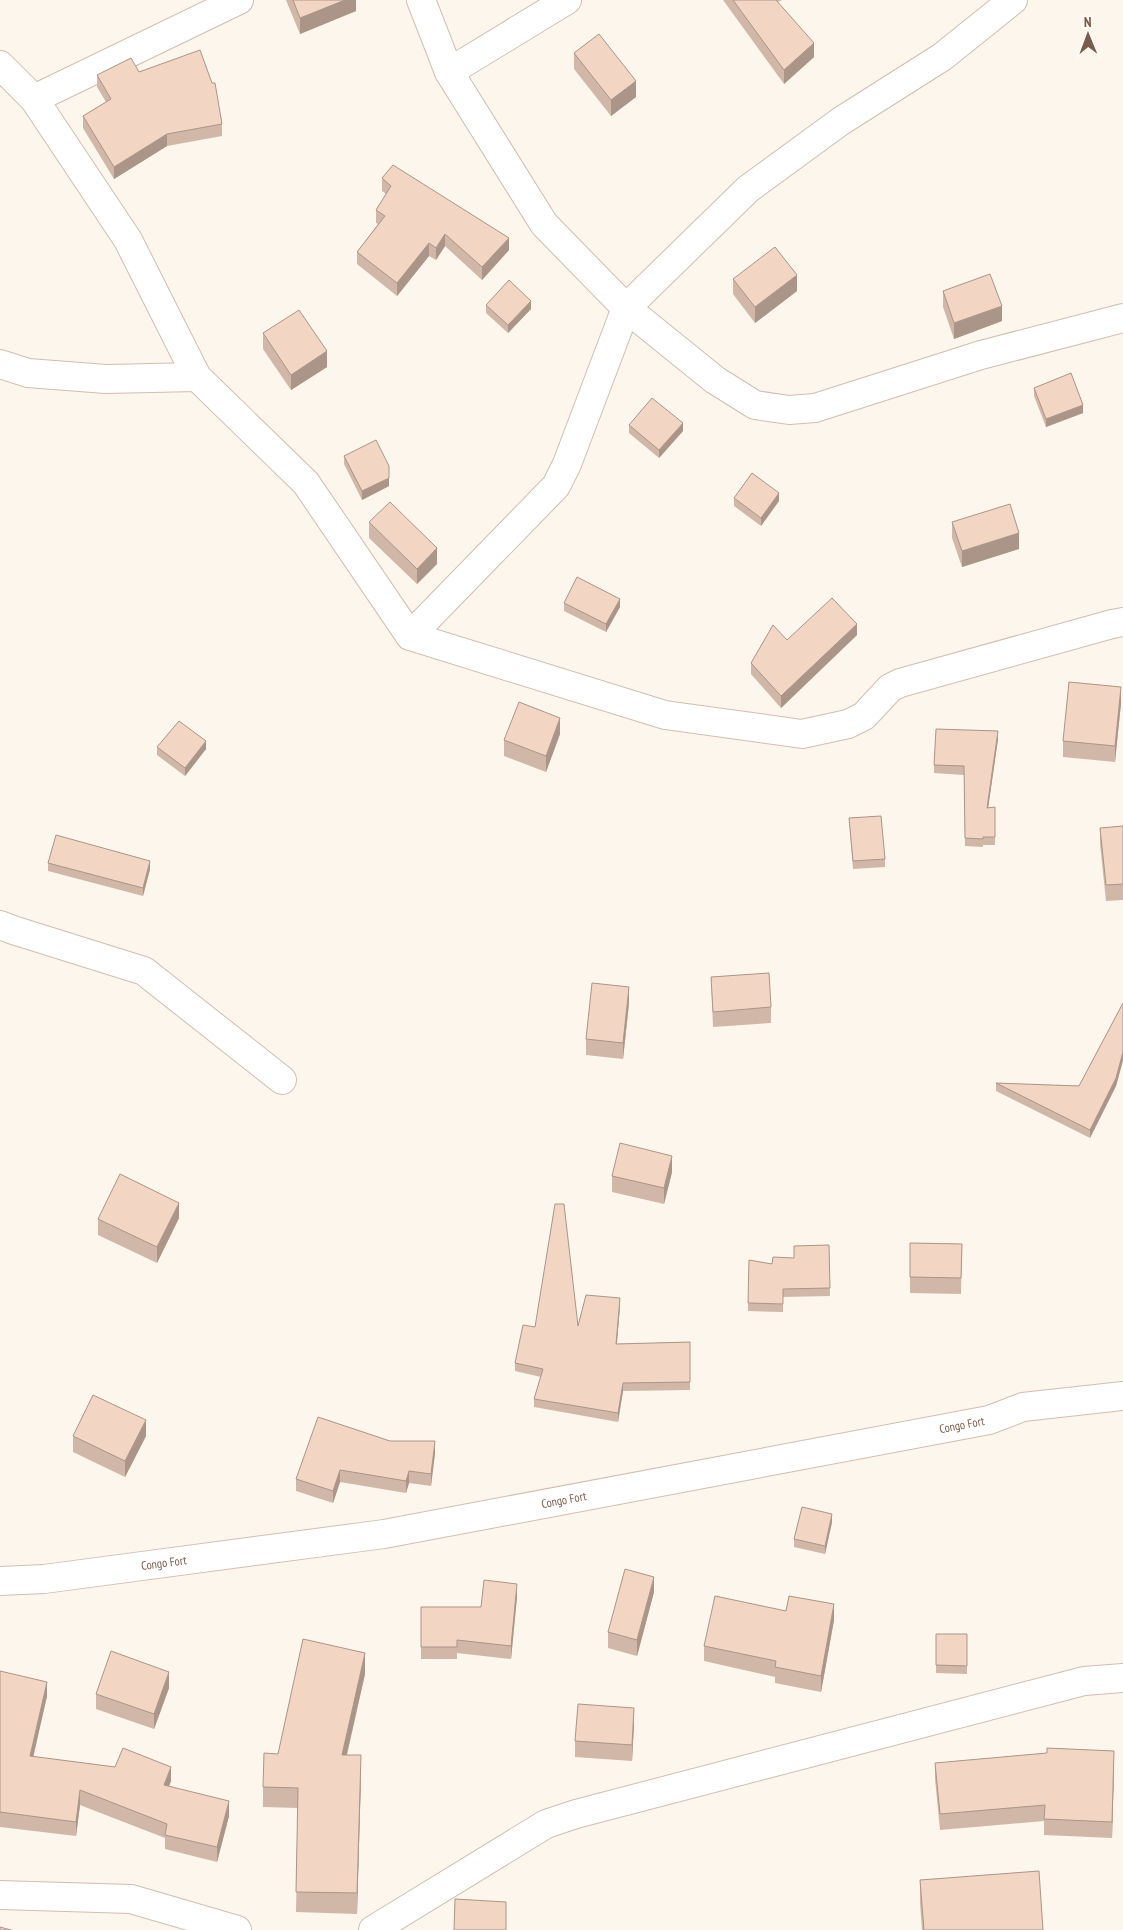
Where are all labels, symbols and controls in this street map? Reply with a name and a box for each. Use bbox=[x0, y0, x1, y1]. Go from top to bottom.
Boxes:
north arrow bbox=[1063, 10, 1113, 60]
text: N bbox=[1084, 13, 1092, 31]
street label: Congo Fort bbox=[938, 1413, 986, 1436]
street label: Congo Fort bbox=[540, 1488, 588, 1511]
street label: Congo Fort bbox=[140, 1552, 188, 1573]

